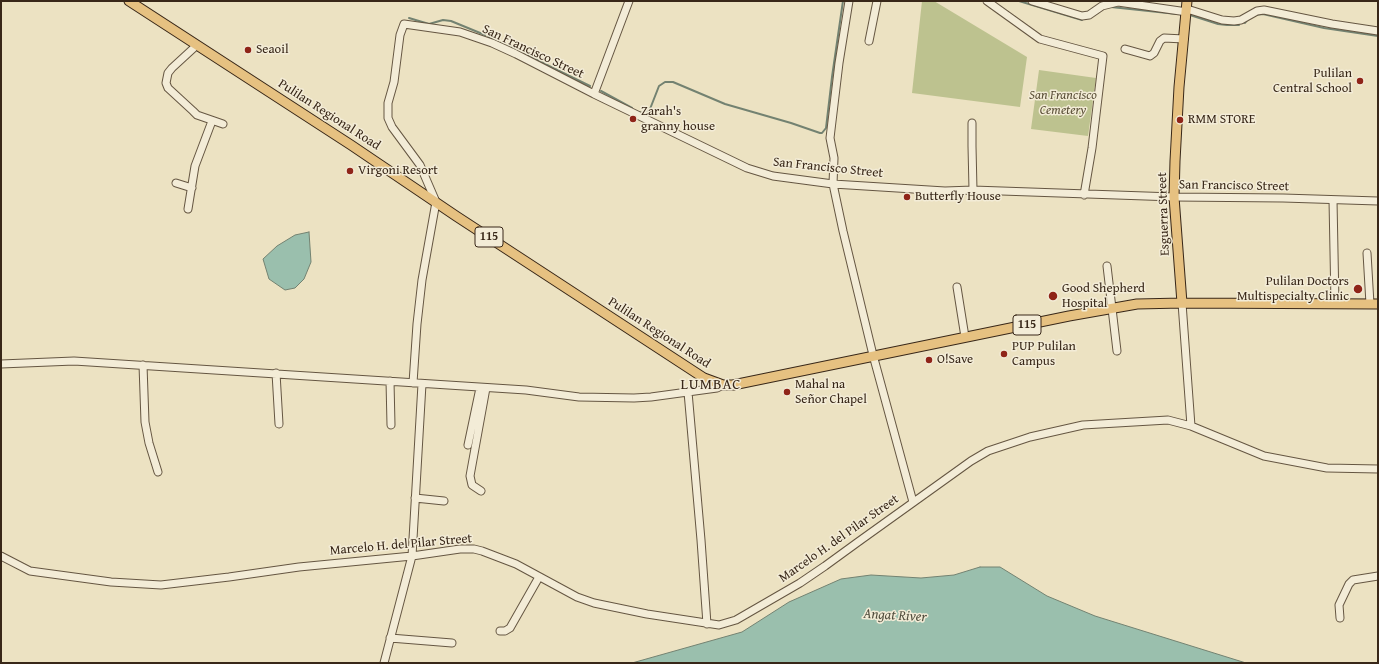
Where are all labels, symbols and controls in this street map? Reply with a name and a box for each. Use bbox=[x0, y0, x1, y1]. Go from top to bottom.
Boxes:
street label: San Francisco Street bbox=[480, 22, 586, 82]
place label: Seaoil bbox=[256, 42, 289, 58]
marker: Seaoil bbox=[243, 45, 253, 55]
place label: Pulilan Central School bbox=[1273, 66, 1352, 97]
street label: Pulilan Regional Road bbox=[275, 76, 383, 154]
marker: Pulilan Central School bbox=[1355, 76, 1365, 86]
park label: San Francisco Cemetery bbox=[1029, 88, 1097, 119]
place label: Zarah's granny house bbox=[641, 104, 715, 135]
place label: RMM STORE bbox=[1188, 112, 1255, 128]
marker: Zarah's granny house bbox=[628, 114, 638, 124]
marker: RMM STORE bbox=[1175, 115, 1185, 125]
street label: San Francisco Street bbox=[772, 154, 884, 182]
place label: Virgoni Resort bbox=[358, 163, 438, 179]
marker: Virgoni Resort bbox=[345, 166, 355, 176]
street label: Esguerra Street bbox=[1155, 172, 1173, 256]
street label: San Francisco Street bbox=[1179, 177, 1289, 195]
place label: Butterfly House bbox=[915, 189, 1001, 205]
marker: Butterfly House bbox=[902, 192, 912, 202]
road number: 115 bbox=[475, 227, 503, 247]
place label: Pulilan Doctors Multispecialty Clinic bbox=[1237, 274, 1349, 305]
place label: Good Shepherd Hospital bbox=[1062, 281, 1145, 312]
marker: Pulilan Doctors Multispecialty Clinic bbox=[1352, 283, 1364, 295]
marker: Good Shepherd Hospital bbox=[1047, 290, 1059, 302]
street label: Pulilan Regional Road bbox=[605, 294, 713, 372]
road number: 115 bbox=[1013, 315, 1041, 335]
place label: PUP Pulilan Campus bbox=[1012, 339, 1076, 370]
marker: PUP Pulilan Campus bbox=[999, 349, 1009, 359]
place label: O!Save bbox=[937, 352, 973, 368]
marker: O!Save bbox=[924, 355, 934, 365]
district label: LUMBAC bbox=[680, 376, 742, 394]
place label: Mahal na Señor Chapel bbox=[795, 377, 867, 408]
marker: Mahal na Señor Chapel bbox=[782, 387, 792, 397]
street label: Marcelo H. del Pilar Street bbox=[776, 492, 902, 586]
street label: Marcelo H. del Pilar Street bbox=[329, 531, 473, 559]
water label: Angat River bbox=[863, 606, 927, 626]

